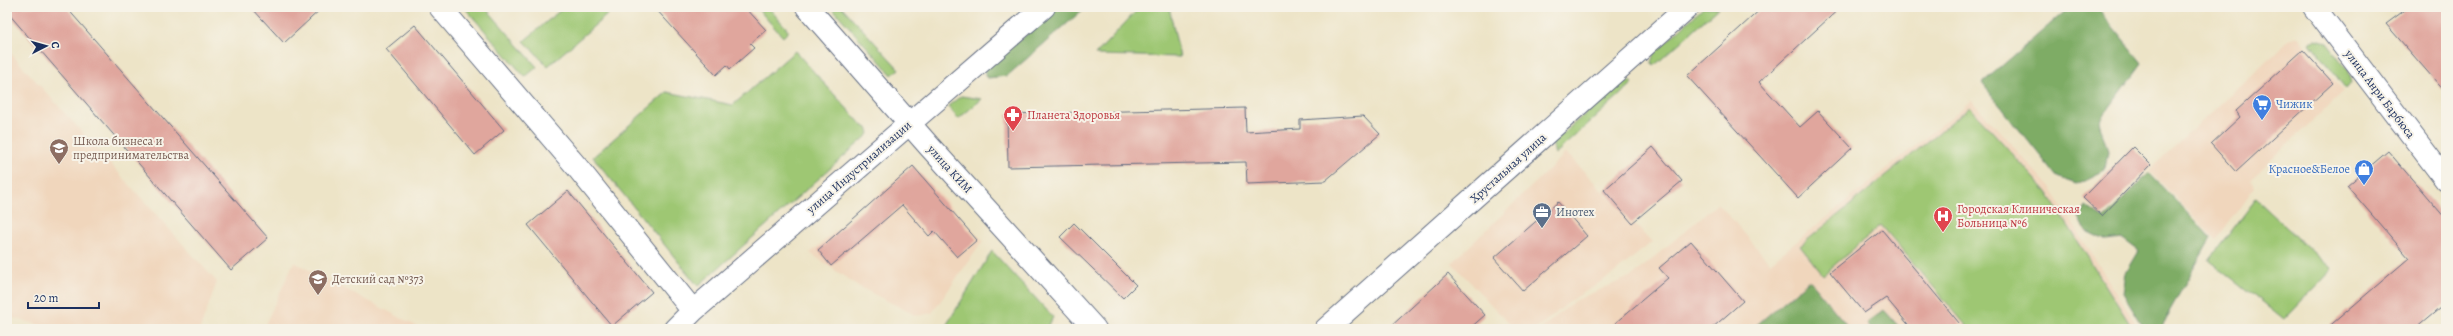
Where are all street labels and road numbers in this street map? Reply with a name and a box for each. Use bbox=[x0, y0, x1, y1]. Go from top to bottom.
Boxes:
street label: улица Анри Барбюса bbox=[2341, 46, 2419, 142]
street label: улица Индустриализации bbox=[802, 117, 915, 218]
street label: Хрустальная улица bbox=[1466, 129, 1550, 207]
street label: улица КИМ bbox=[923, 141, 976, 197]

